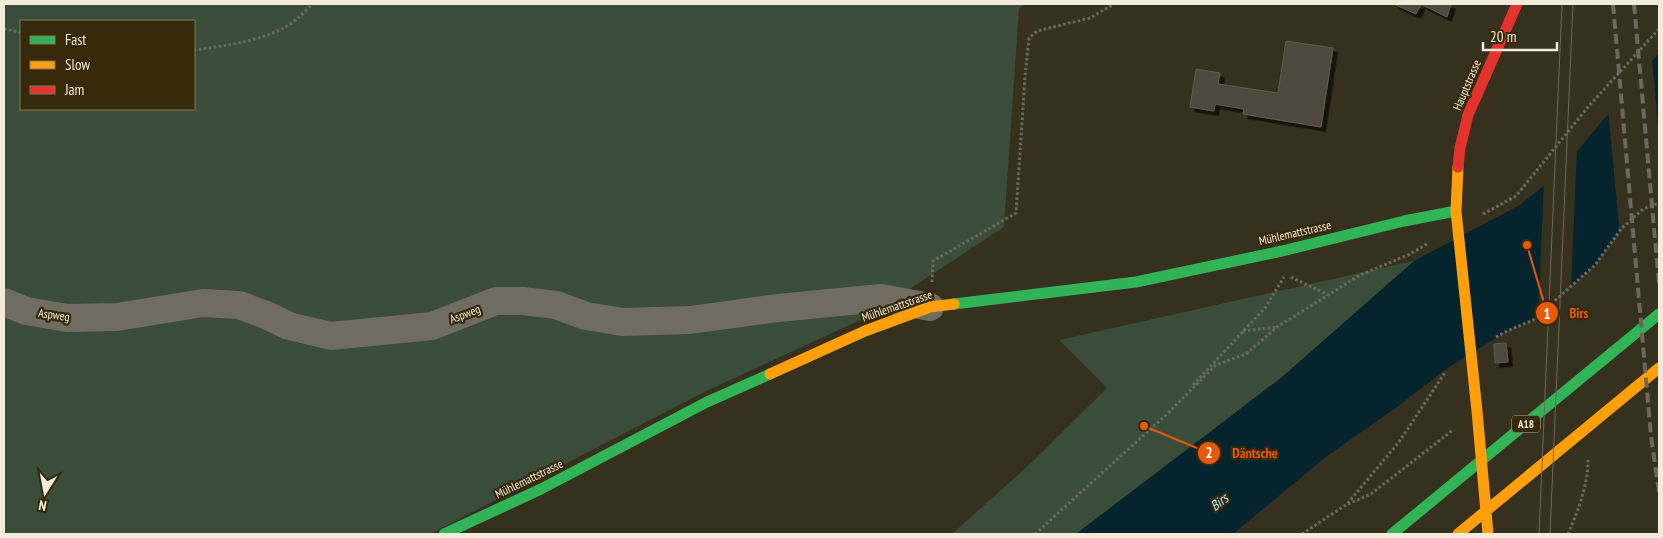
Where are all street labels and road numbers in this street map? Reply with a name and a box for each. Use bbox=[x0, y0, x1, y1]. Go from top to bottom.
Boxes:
street label: Hauptstrasse bbox=[1449, 57, 1484, 112]
street label: Mühlemattstrasse bbox=[1257, 217, 1332, 248]
street label: Mühlemattstrasse bbox=[860, 286, 934, 325]
street label: Aspweg bbox=[447, 301, 482, 326]
street label: Aspweg bbox=[37, 305, 71, 324]
road number: A18 bbox=[1512, 416, 1540, 432]
street label: Mühlemattstrasse bbox=[492, 456, 565, 501]

